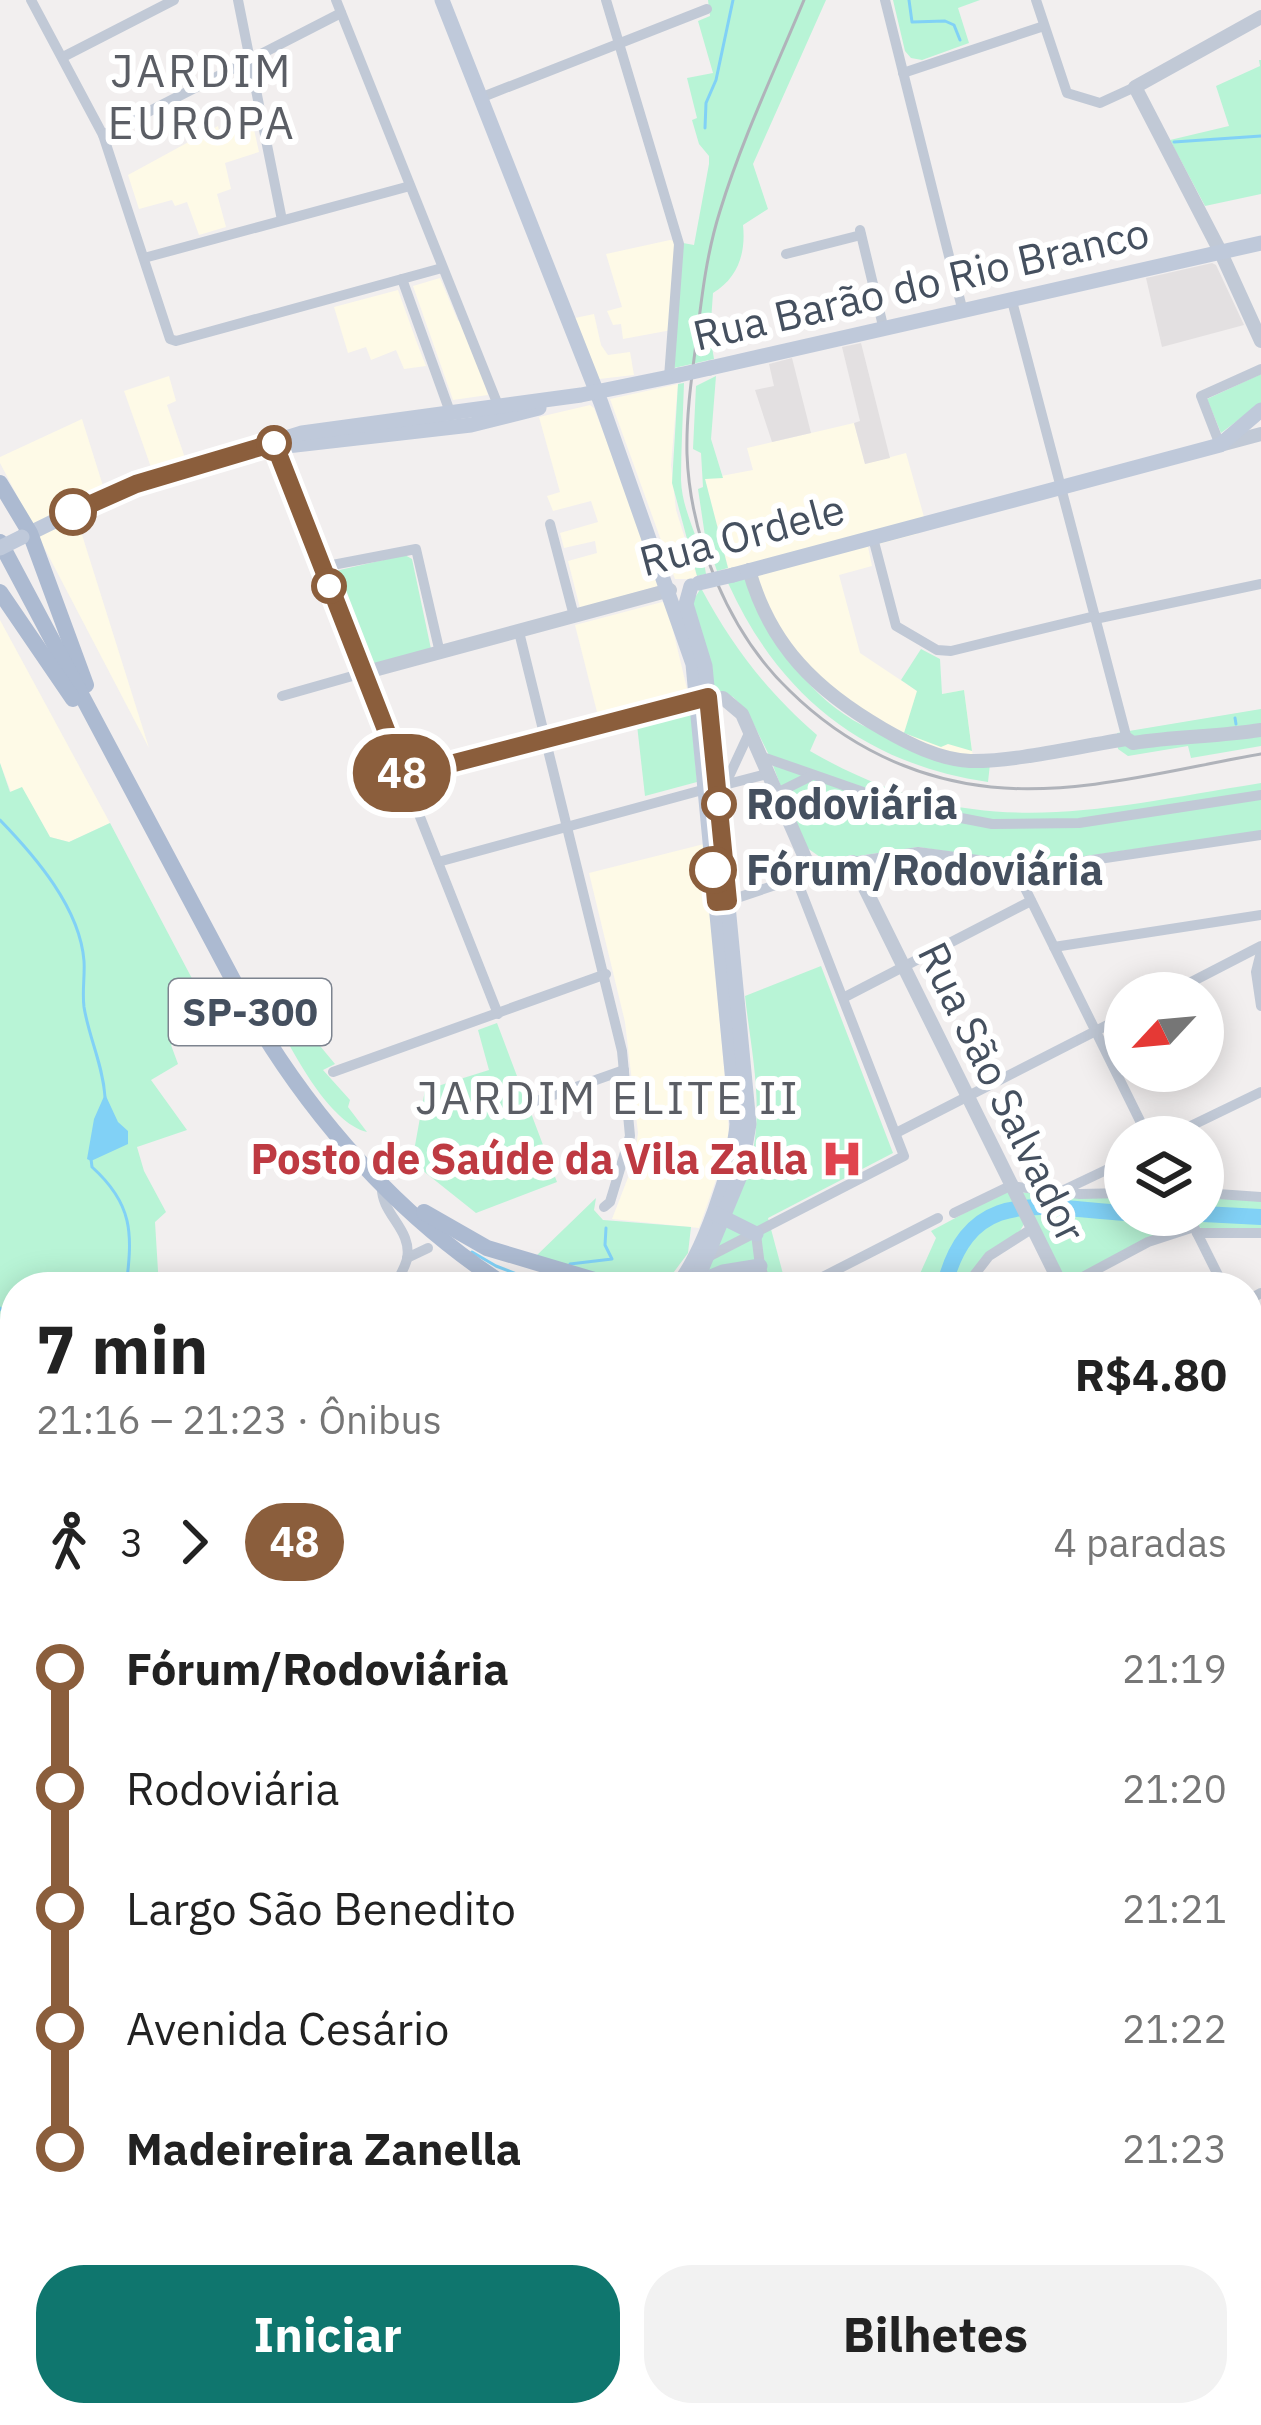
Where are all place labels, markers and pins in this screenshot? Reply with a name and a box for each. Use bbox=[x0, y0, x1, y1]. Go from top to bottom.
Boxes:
unlabelled marker bbox=[258, 427, 290, 459]
unlabelled marker bbox=[51, 490, 95, 534]
unlabelled marker bbox=[313, 570, 345, 602]
place label: Rodoviária bbox=[746, 776, 958, 831]
marker: Rodoviária bbox=[703, 788, 735, 820]
place label: Fórum/Rodoviária bbox=[746, 842, 1103, 897]
marker: Fórum/Rodoviária bbox=[691, 848, 735, 892]
place label: Posto de Saúde da Vila Zalla bbox=[250, 1131, 808, 1186]
hospital icon: Posto de Saúde da Vila Zalla bbox=[819, 1136, 865, 1182]

